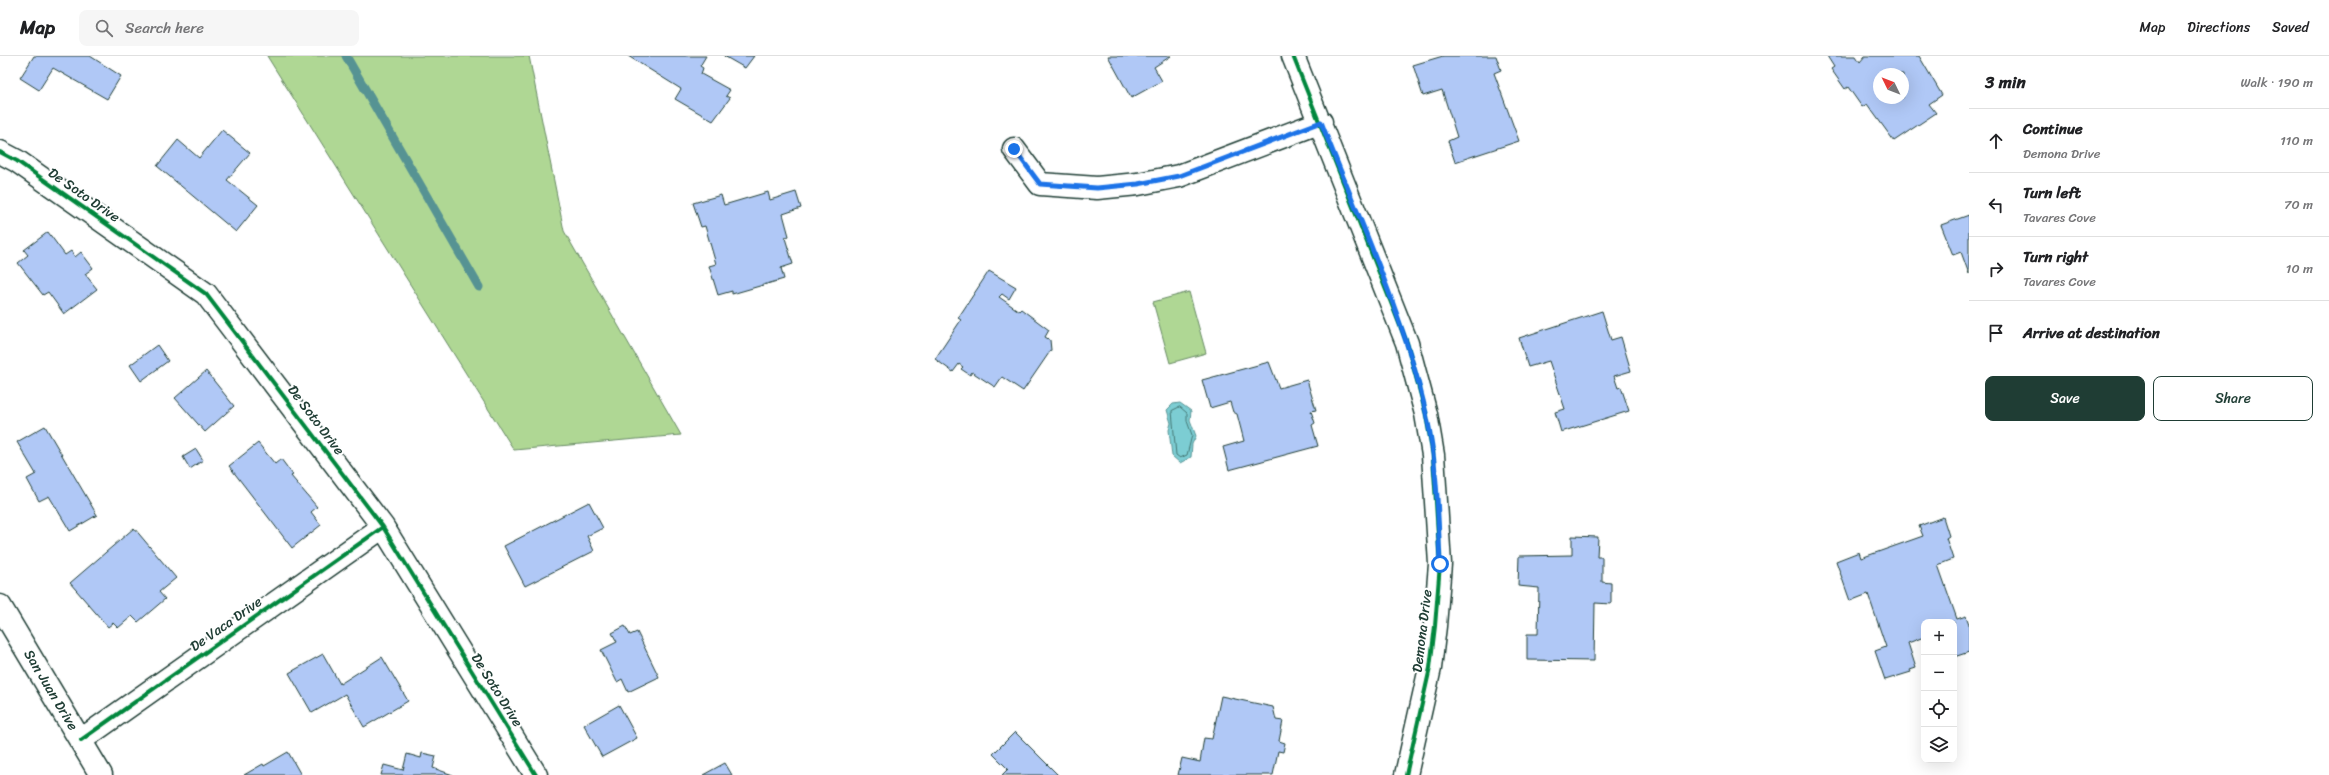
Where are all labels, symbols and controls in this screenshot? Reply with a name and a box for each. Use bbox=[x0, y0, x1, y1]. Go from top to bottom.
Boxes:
search box bbox=[79, 10, 359, 46]
text: Map bbox=[20, 11, 55, 44]
text: Search here bbox=[125, 15, 204, 41]
text: Map bbox=[2139, 15, 2165, 40]
text: Directions bbox=[2187, 15, 2250, 40]
text: Saved bbox=[2272, 15, 2309, 40]
icon: search bbox=[93, 17, 115, 39]
text: 3 min bbox=[1985, 67, 2026, 97]
north arrow bbox=[1873, 68, 1909, 104]
text: Walk · 190 m bbox=[2240, 71, 2313, 94]
text: Continue bbox=[2023, 116, 2083, 142]
text: 110 m bbox=[2280, 129, 2313, 152]
icon: ahead bbox=[1985, 130, 2007, 152]
route end bbox=[1005, 140, 1023, 158]
text: Demona Drive bbox=[2023, 142, 2100, 165]
street label: De Soto Drive bbox=[43, 161, 125, 229]
text: Turn left bbox=[2023, 180, 2081, 206]
text: 70 m bbox=[2284, 193, 2313, 216]
icon: left bbox=[1985, 194, 2007, 216]
text: Tavares Cove bbox=[2023, 206, 2096, 229]
text: Turn right bbox=[2023, 244, 2088, 270]
text: 10 m bbox=[2286, 257, 2313, 280]
icon: right bbox=[1985, 258, 2007, 280]
text: Tavares Cove bbox=[2023, 270, 2096, 293]
text: Arrive at destination bbox=[2023, 320, 2160, 346]
icon: arrive bbox=[1985, 322, 2007, 344]
button: Save bbox=[1985, 376, 2145, 421]
button: Share bbox=[2153, 376, 2313, 421]
street label: De Soto Drive bbox=[281, 379, 351, 461]
route start bbox=[1431, 555, 1449, 573]
street label: Demona Drive bbox=[1405, 588, 1439, 674]
street label: De Vaca Drive bbox=[184, 590, 268, 658]
map controls bbox=[1921, 619, 1957, 763]
button: + bbox=[1921, 619, 1957, 655]
street label: San Juan Drive bbox=[17, 645, 85, 735]
street label: De Soto Drive bbox=[464, 648, 530, 732]
button: − bbox=[1921, 655, 1957, 691]
button: locate bbox=[1921, 691, 1957, 727]
button: layers bbox=[1921, 727, 1957, 763]

